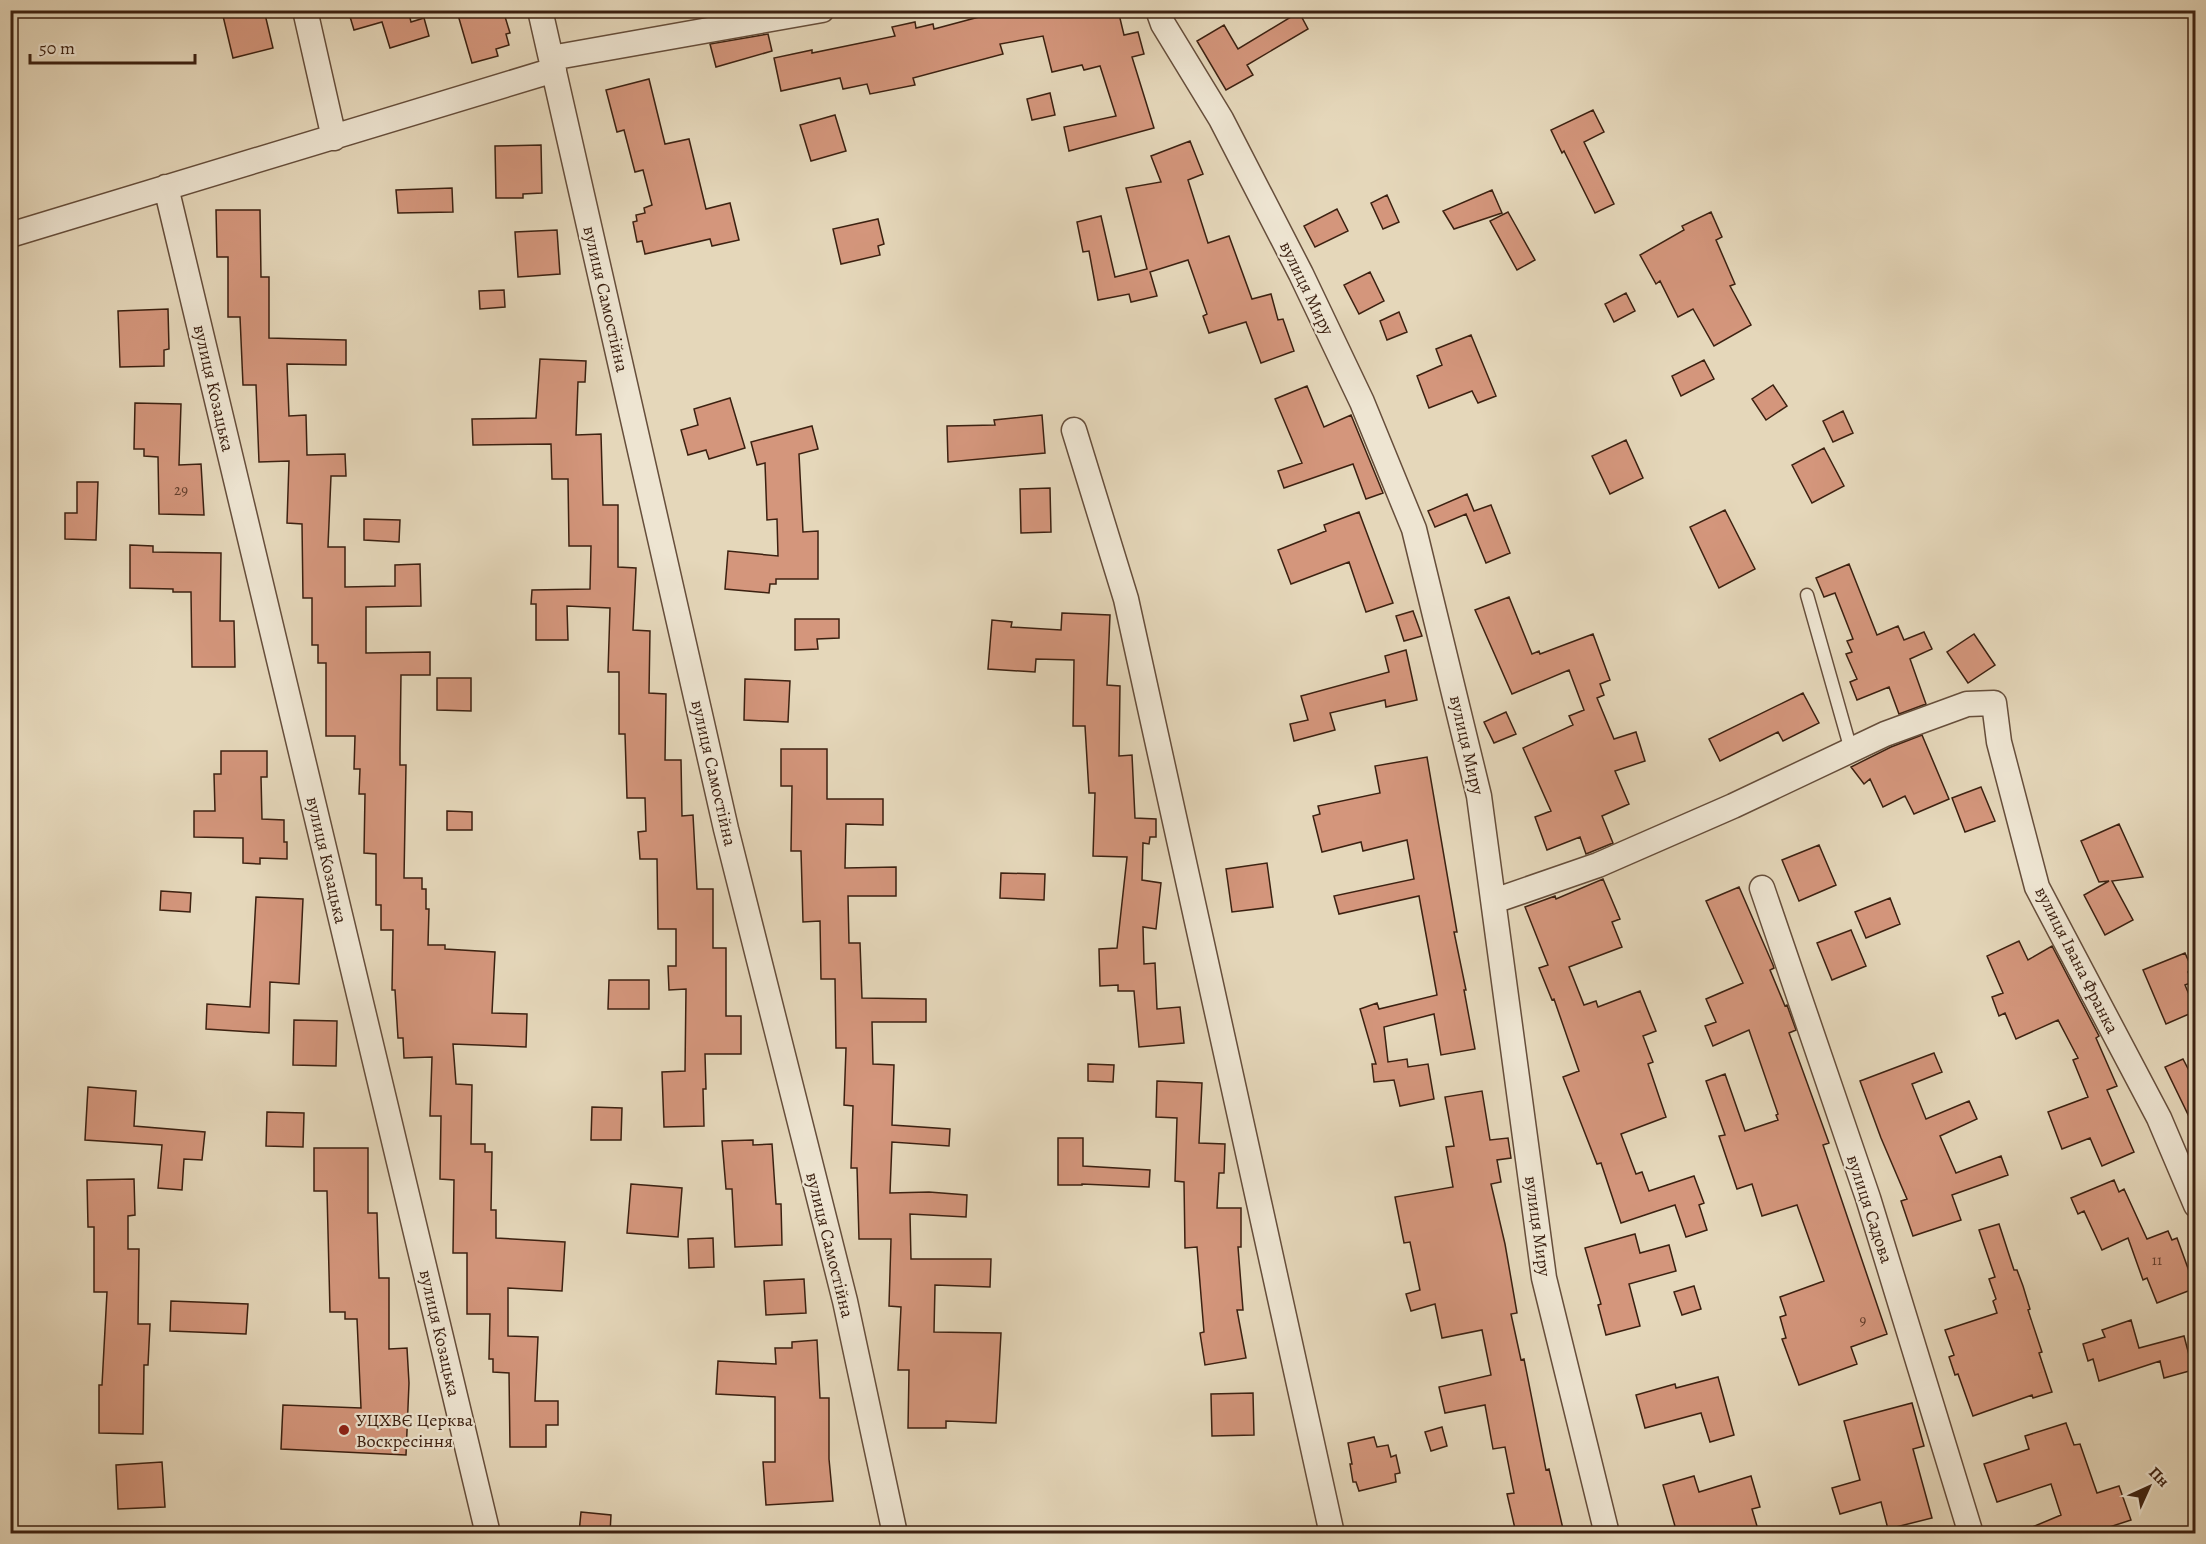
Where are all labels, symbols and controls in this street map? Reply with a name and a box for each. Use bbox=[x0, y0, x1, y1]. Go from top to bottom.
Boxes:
scale bar bbox=[30, 27, 195, 65]
text: 50 m bbox=[39, 36, 75, 60]
street label: вулиця Самостійна bbox=[578, 224, 635, 375]
street label: вулиця Миру bbox=[1274, 237, 1340, 340]
street label: вулиця Козацька bbox=[188, 322, 240, 455]
house number: 29 bbox=[174, 480, 188, 500]
street label: вулиця Миру bbox=[1444, 693, 1490, 798]
street label: вулиця Самостійна bbox=[686, 698, 743, 849]
street label: вулиця Козацька bbox=[301, 794, 353, 927]
street label: вулиця Івана Франка bbox=[2029, 882, 2125, 1038]
street label: вулиця Садова bbox=[1841, 1152, 1899, 1267]
street label: вулиця Самостійна bbox=[800, 1170, 860, 1321]
street label: вулиця Миру bbox=[1519, 1174, 1557, 1279]
house number: 11 bbox=[2152, 1250, 2162, 1270]
street label: вулиця Козацька bbox=[414, 1267, 466, 1400]
house number: 9 bbox=[1860, 1310, 1867, 1330]
place label: УЦХВЄ Церква Воскресіння bbox=[356, 1408, 474, 1453]
marker: УЦХВЄ Церква Воскресіння bbox=[337, 1423, 351, 1437]
north arrow bbox=[2119, 1457, 2179, 1517]
text: Пн bbox=[2144, 1462, 2174, 1492]

